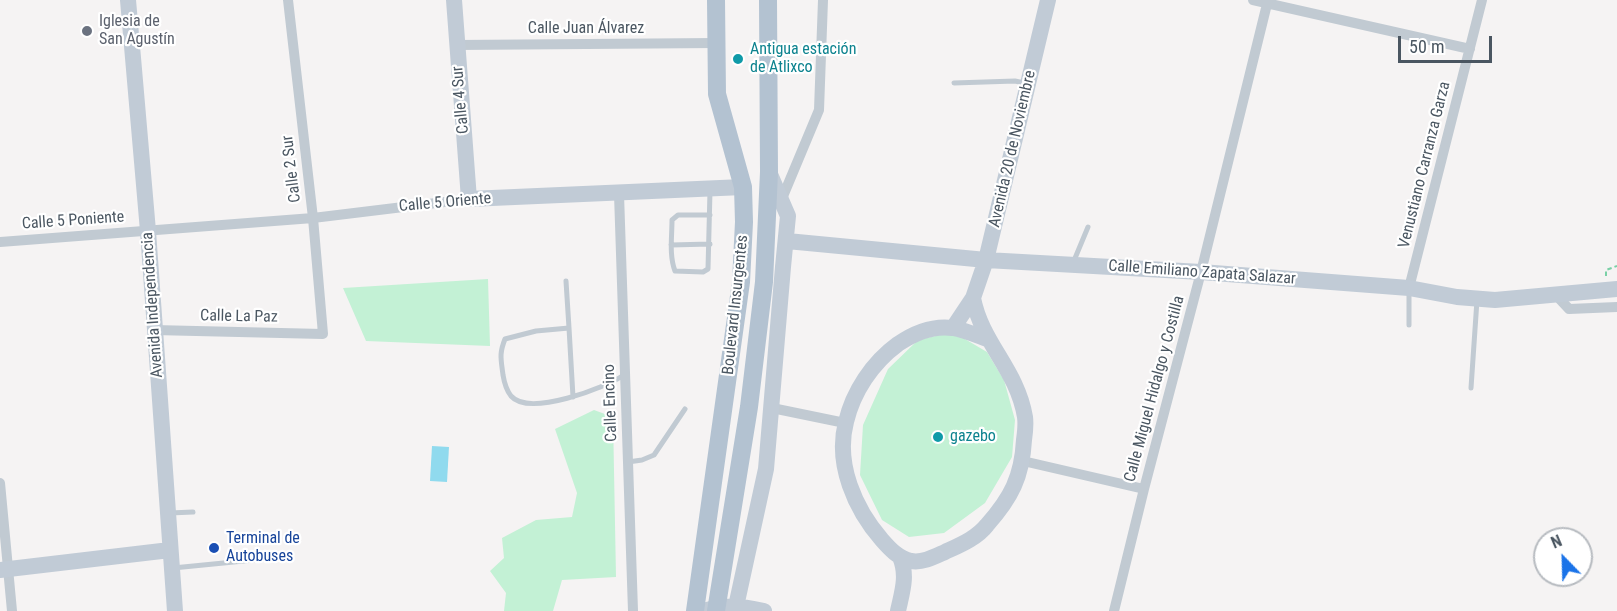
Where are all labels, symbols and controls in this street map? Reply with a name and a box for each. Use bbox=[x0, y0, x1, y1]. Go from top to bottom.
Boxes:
place label: Iglesia de San Agustín bbox=[99, 12, 175, 50]
street label: Calle Juan Álvarez bbox=[528, 19, 644, 39]
marker: Iglesia de San Agustín bbox=[80, 24, 94, 38]
scale bar bbox=[1401, 24, 1496, 62]
text: 50 m bbox=[1409, 36, 1444, 57]
place label: Antigua estación de Atlixco bbox=[750, 40, 856, 78]
marker: Antigua estación de Atlixco bbox=[731, 52, 745, 66]
street label: Calle 4 Sur bbox=[448, 65, 474, 135]
street label: Avenida 20 de Noviembre bbox=[986, 69, 1040, 229]
street label: Venustiano Carranza Garza bbox=[1395, 80, 1455, 250]
street label: Calle 2 Sur bbox=[278, 134, 306, 204]
street label: Calle 5 Oriente bbox=[398, 189, 492, 217]
street label: Calle 5 Poniente bbox=[21, 208, 125, 234]
street label: Avenida Independencia bbox=[138, 232, 168, 378]
street label: Boulevard Insurgentes bbox=[719, 234, 753, 376]
street label: Calle Emiliano Zapata Salazar bbox=[1108, 257, 1296, 289]
street label: Calle Miguel Hidalgo y Costilla bbox=[1121, 294, 1189, 484]
street label: Calle La Paz bbox=[200, 307, 278, 327]
street label: Calle Encino bbox=[600, 364, 622, 442]
place label: gazebo bbox=[950, 427, 996, 447]
marker: gazebo bbox=[931, 430, 945, 444]
north arrow bbox=[1533, 527, 1593, 587]
place label: Terminal de Autobuses bbox=[226, 529, 300, 567]
text: N bbox=[1548, 531, 1565, 552]
marker: Terminal de Autobuses bbox=[207, 541, 221, 555]

